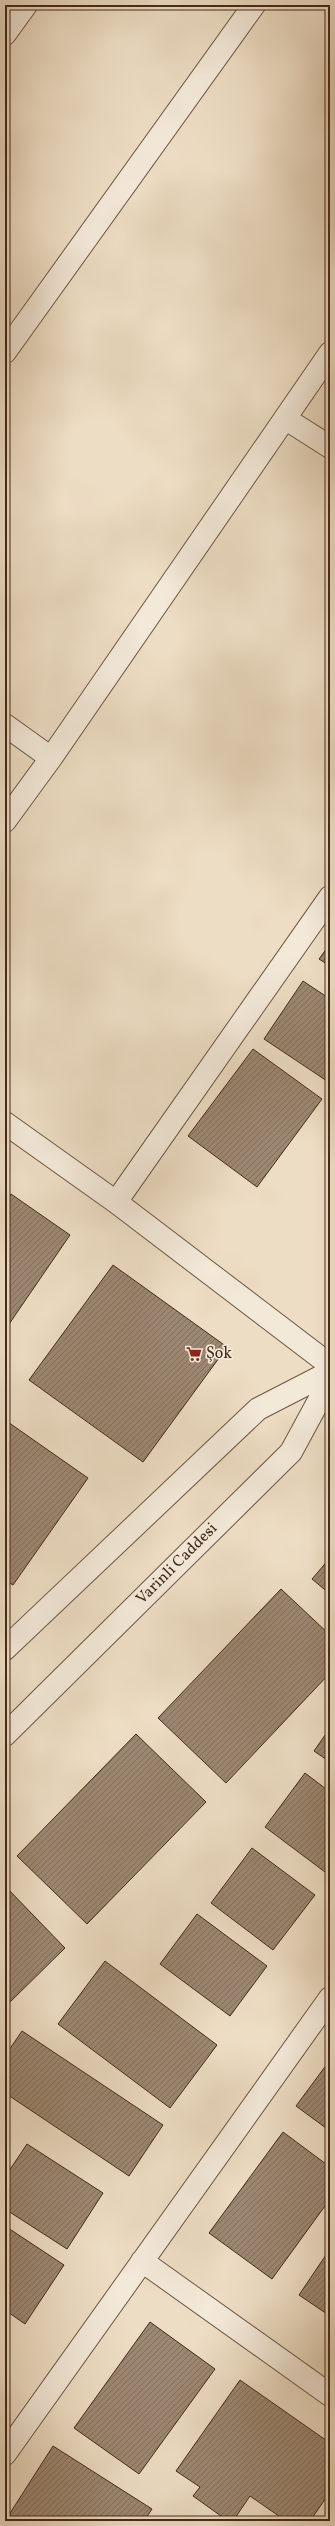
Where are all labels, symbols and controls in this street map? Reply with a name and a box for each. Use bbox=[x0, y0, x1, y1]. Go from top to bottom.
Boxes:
place label: Şok bbox=[206, 1343, 232, 1365]
supermarket icon: Şok bbox=[185, 1345, 203, 1363]
street label: Varinli Caddesi bbox=[131, 1518, 223, 1610]

